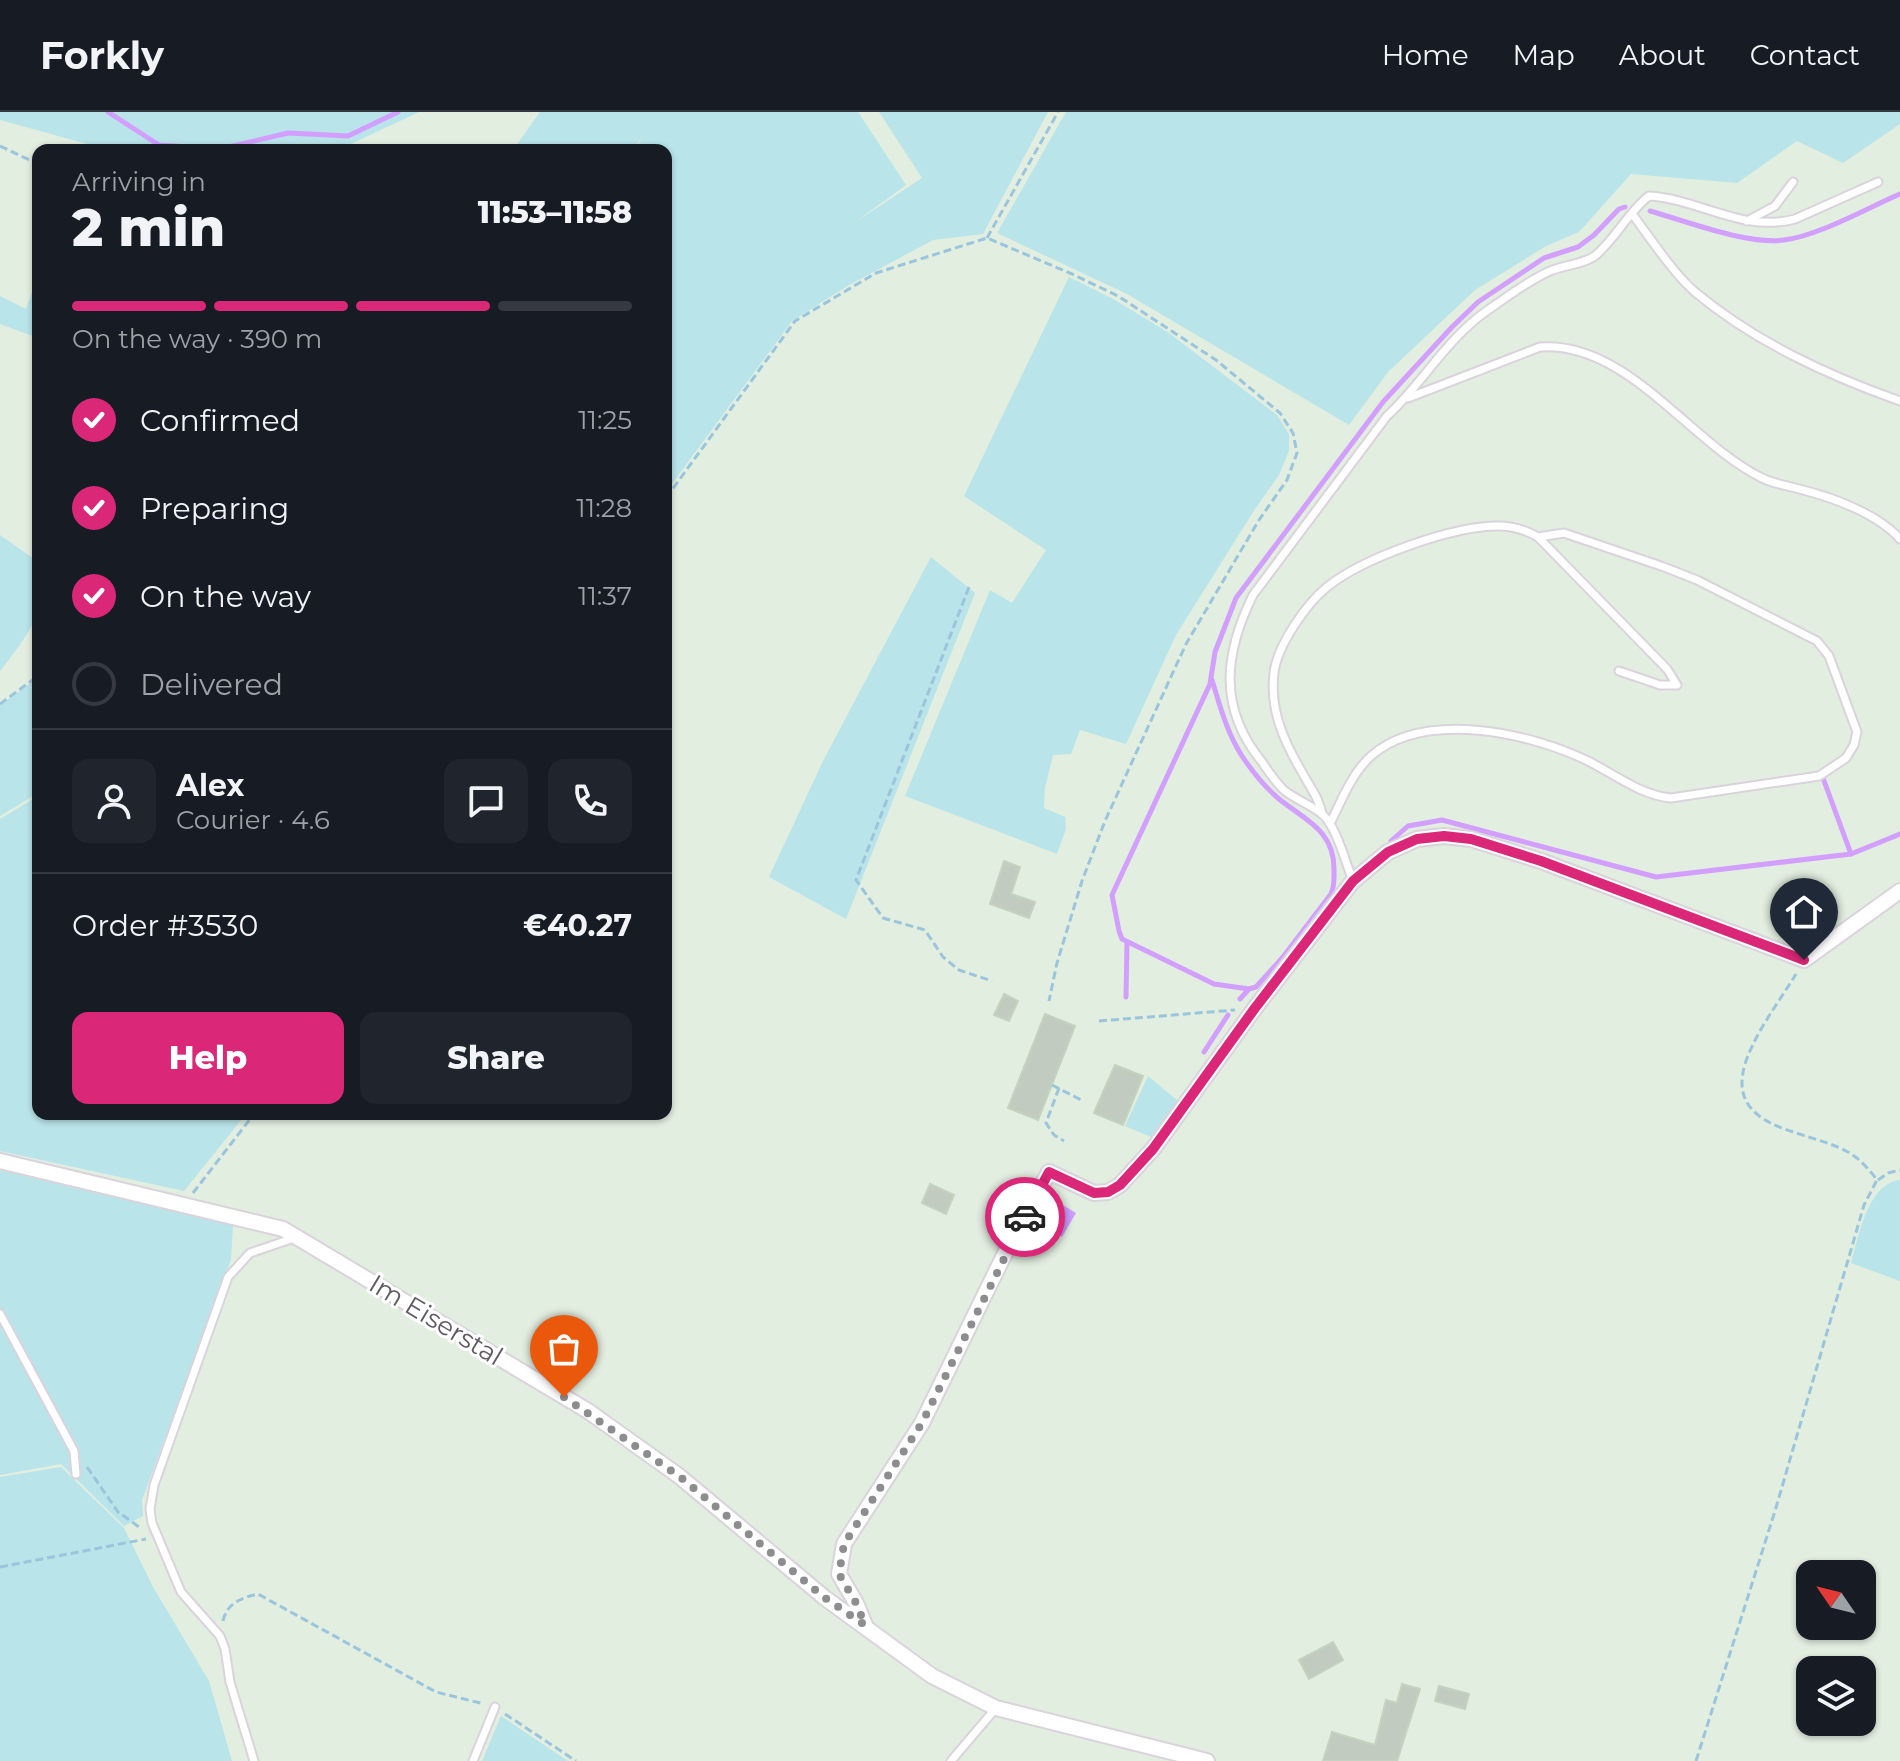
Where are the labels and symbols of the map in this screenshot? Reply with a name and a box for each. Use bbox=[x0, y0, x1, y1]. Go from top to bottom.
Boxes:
pin bbox=[1770, 878, 1838, 960]
courier bbox=[985, 1177, 1065, 1257]
street label: Im Eiserstal bbox=[363, 1268, 509, 1372]
pin bbox=[530, 1315, 598, 1397]
north arrow bbox=[1796, 1560, 1876, 1640]

